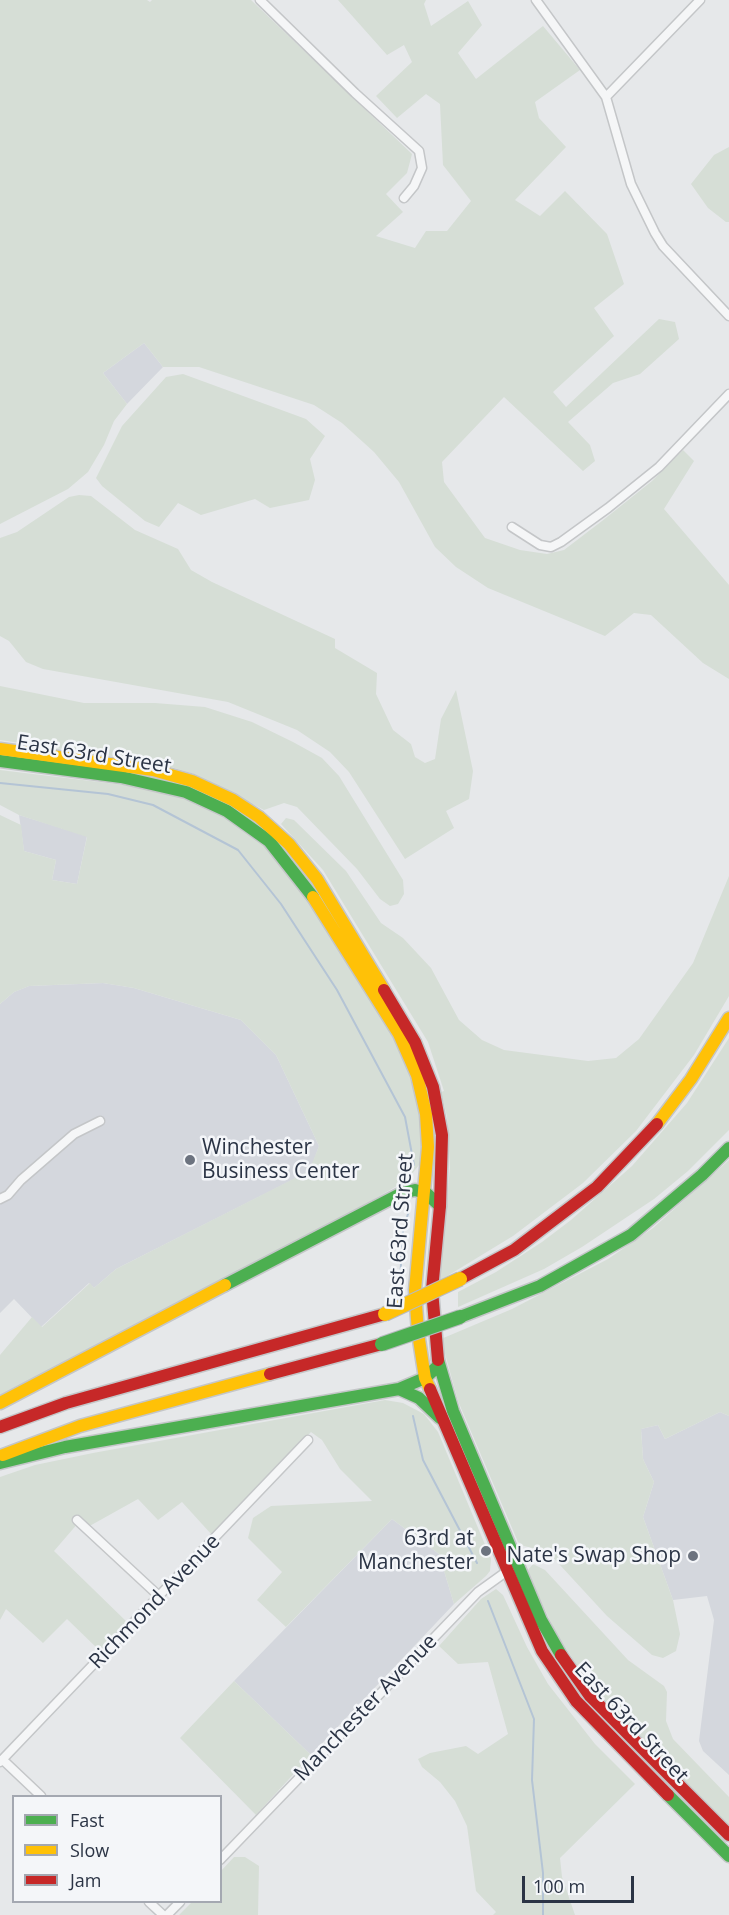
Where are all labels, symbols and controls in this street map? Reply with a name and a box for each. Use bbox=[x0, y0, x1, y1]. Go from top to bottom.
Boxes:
street label: East 63rd Street bbox=[15, 730, 173, 780]
place label: Winchester Business Center bbox=[202, 1135, 360, 1185]
street label: East 63rd Street bbox=[383, 1152, 419, 1310]
marker: Winchester Business Center bbox=[183, 1153, 197, 1167]
place label: 63rd at Manchester bbox=[358, 1526, 474, 1576]
street label: Richmond Avenue bbox=[84, 1529, 226, 1675]
place label: Nate's Swap Shop bbox=[507, 1543, 681, 1569]
marker: 63rd at Manchester bbox=[479, 1544, 493, 1558]
marker: Nate's Swap Shop bbox=[686, 1549, 700, 1563]
street label: Manchester Avenue bbox=[289, 1629, 443, 1787]
street label: East 63rd Street bbox=[569, 1657, 693, 1789]
legend bbox=[12, 1795, 222, 1903]
text: Fast bbox=[70, 1808, 104, 1832]
text: Slow bbox=[70, 1838, 109, 1862]
scale bar bbox=[525, 1864, 638, 1902]
text: Jam bbox=[70, 1868, 102, 1892]
text: 100 m bbox=[533, 1874, 585, 1898]

